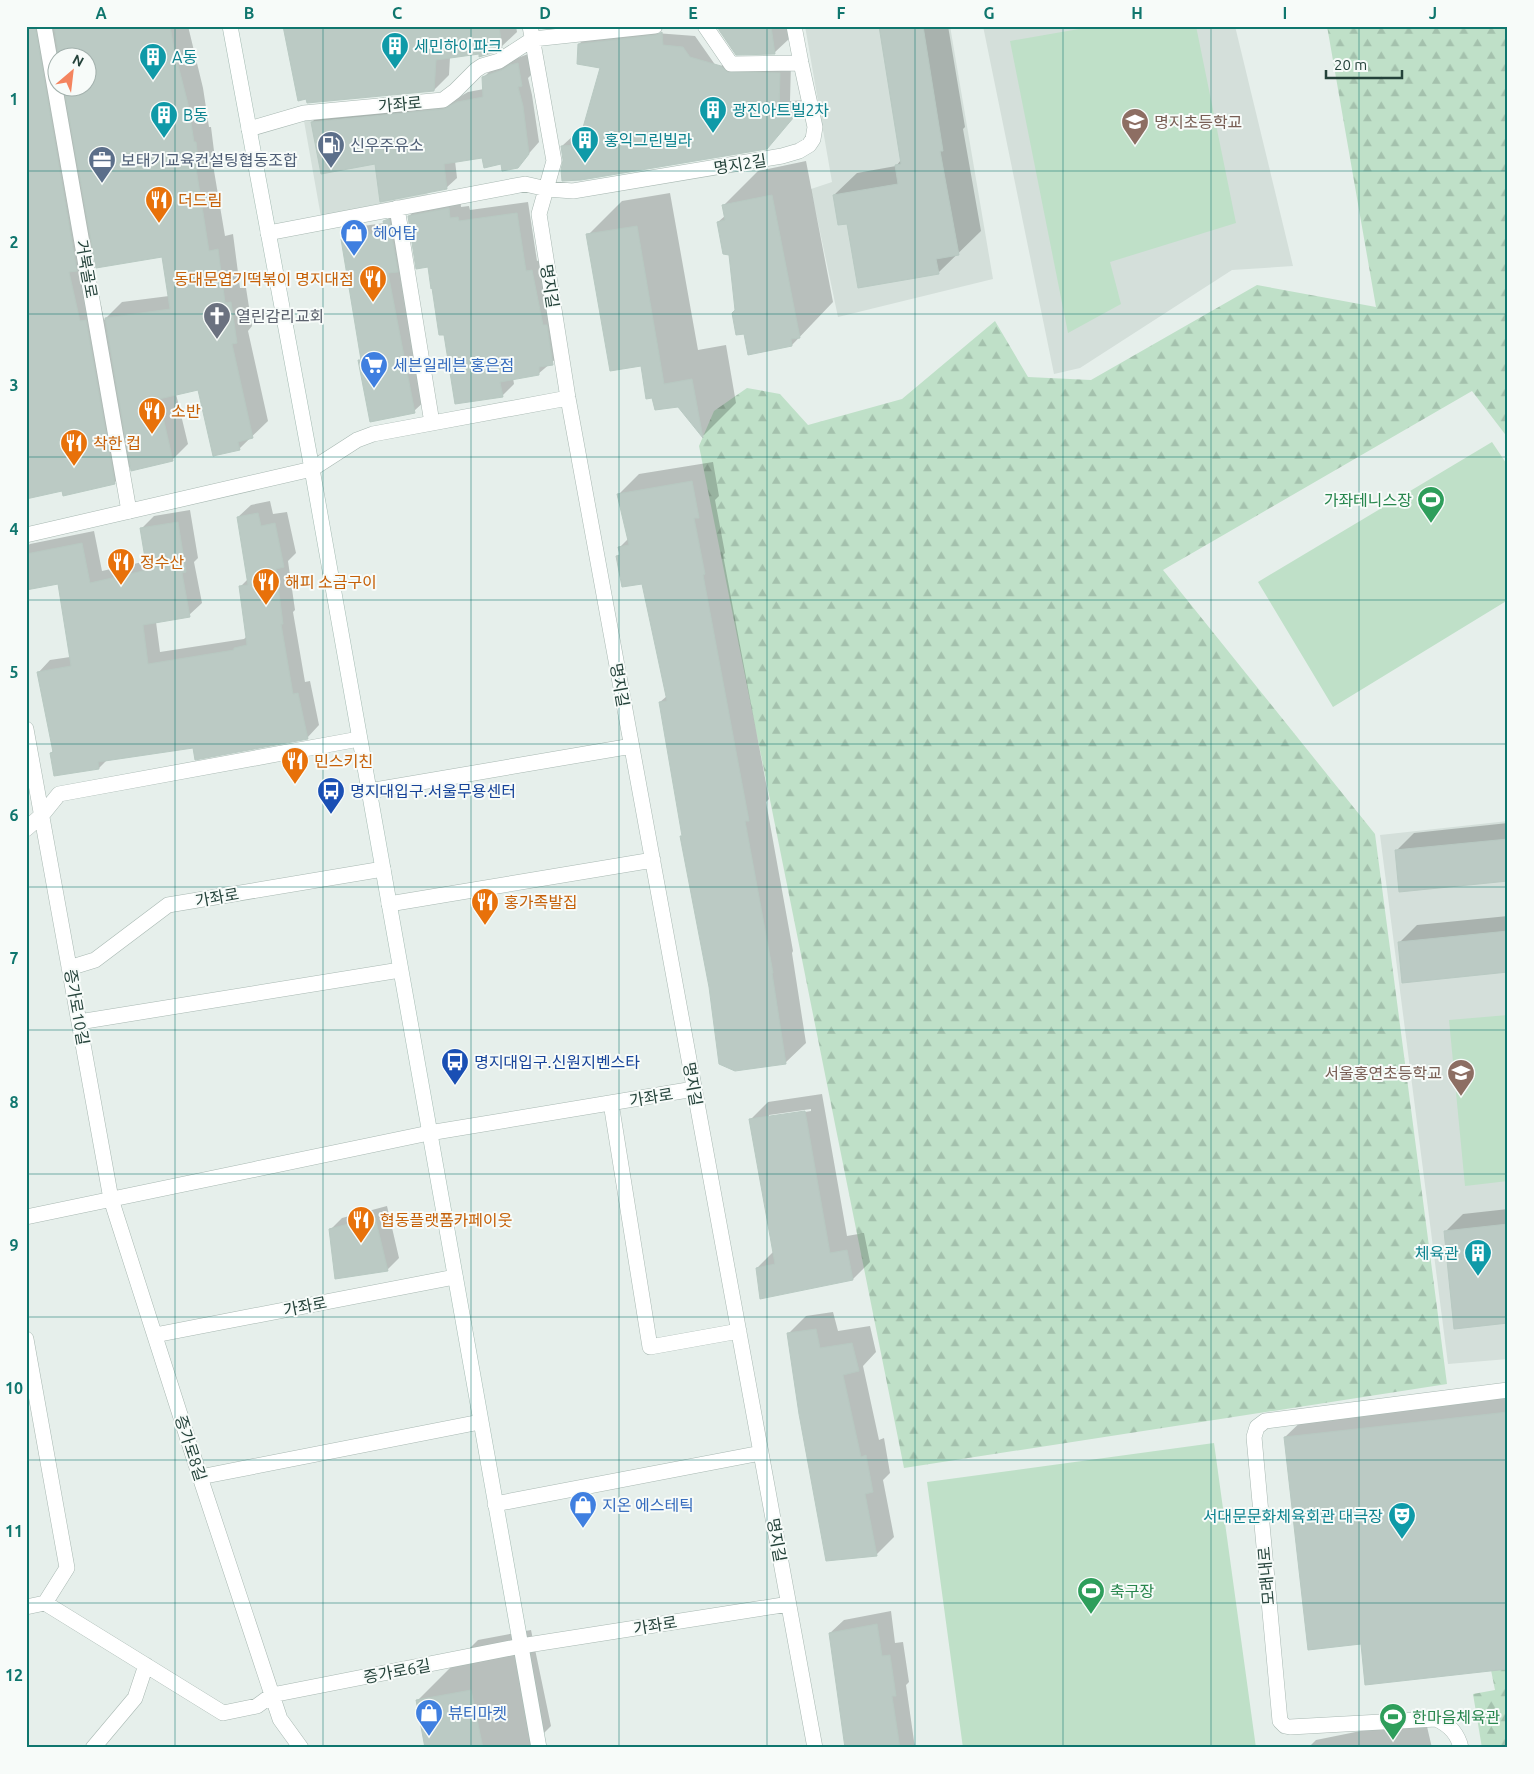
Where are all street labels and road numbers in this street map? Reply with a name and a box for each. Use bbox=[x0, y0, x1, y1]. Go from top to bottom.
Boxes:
street label: 가좌로 bbox=[377, 93, 423, 115]
street label: 명지2길 bbox=[712, 151, 768, 177]
street label: 거북골로 bbox=[73, 238, 101, 300]
street label: 명지길 bbox=[538, 263, 562, 309]
street label: 명지길 bbox=[607, 662, 633, 708]
street label: 가좌로 bbox=[194, 884, 241, 910]
street label: 증가로10길 bbox=[61, 968, 93, 1046]
street label: 명지길 bbox=[680, 1061, 706, 1107]
street label: 가좌로 bbox=[628, 1085, 674, 1109]
street label: 가좌로 bbox=[282, 1293, 329, 1319]
street label: 증가로8길 bbox=[172, 1413, 210, 1483]
street label: 명지길 bbox=[764, 1517, 790, 1563]
street label: 모래내로 bbox=[1254, 1546, 1278, 1606]
street label: 가좌로 bbox=[632, 1613, 678, 1637]
street label: 증가로6길 bbox=[362, 1656, 432, 1686]

